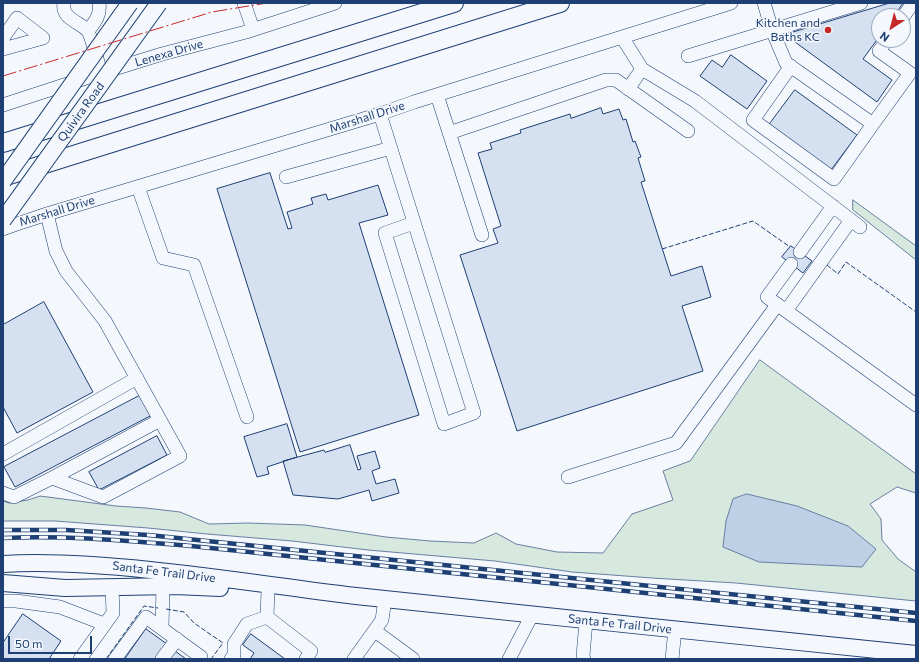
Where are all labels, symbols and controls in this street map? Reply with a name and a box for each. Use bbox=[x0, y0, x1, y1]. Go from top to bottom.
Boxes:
north arrow bbox=[871, 8, 911, 48]
place label: Kitchen and Baths KC bbox=[756, 16, 820, 44]
marker: Kitchen and Baths KC bbox=[823, 25, 833, 35]
text: N bbox=[877, 30, 891, 45]
street label: Lenexa Drive bbox=[133, 36, 205, 70]
street label: Quivira Road bbox=[55, 79, 107, 145]
street label: Marshall Drive bbox=[328, 98, 406, 136]
street label: Marshall Drive bbox=[17, 193, 97, 229]
street label: Santa Fe Trail Drive bbox=[112, 559, 216, 585]
street label: Santa Fe Trail Drive bbox=[568, 611, 672, 637]
scale bar bbox=[10, 628, 94, 654]
text: 50 m bbox=[15, 636, 43, 650]

